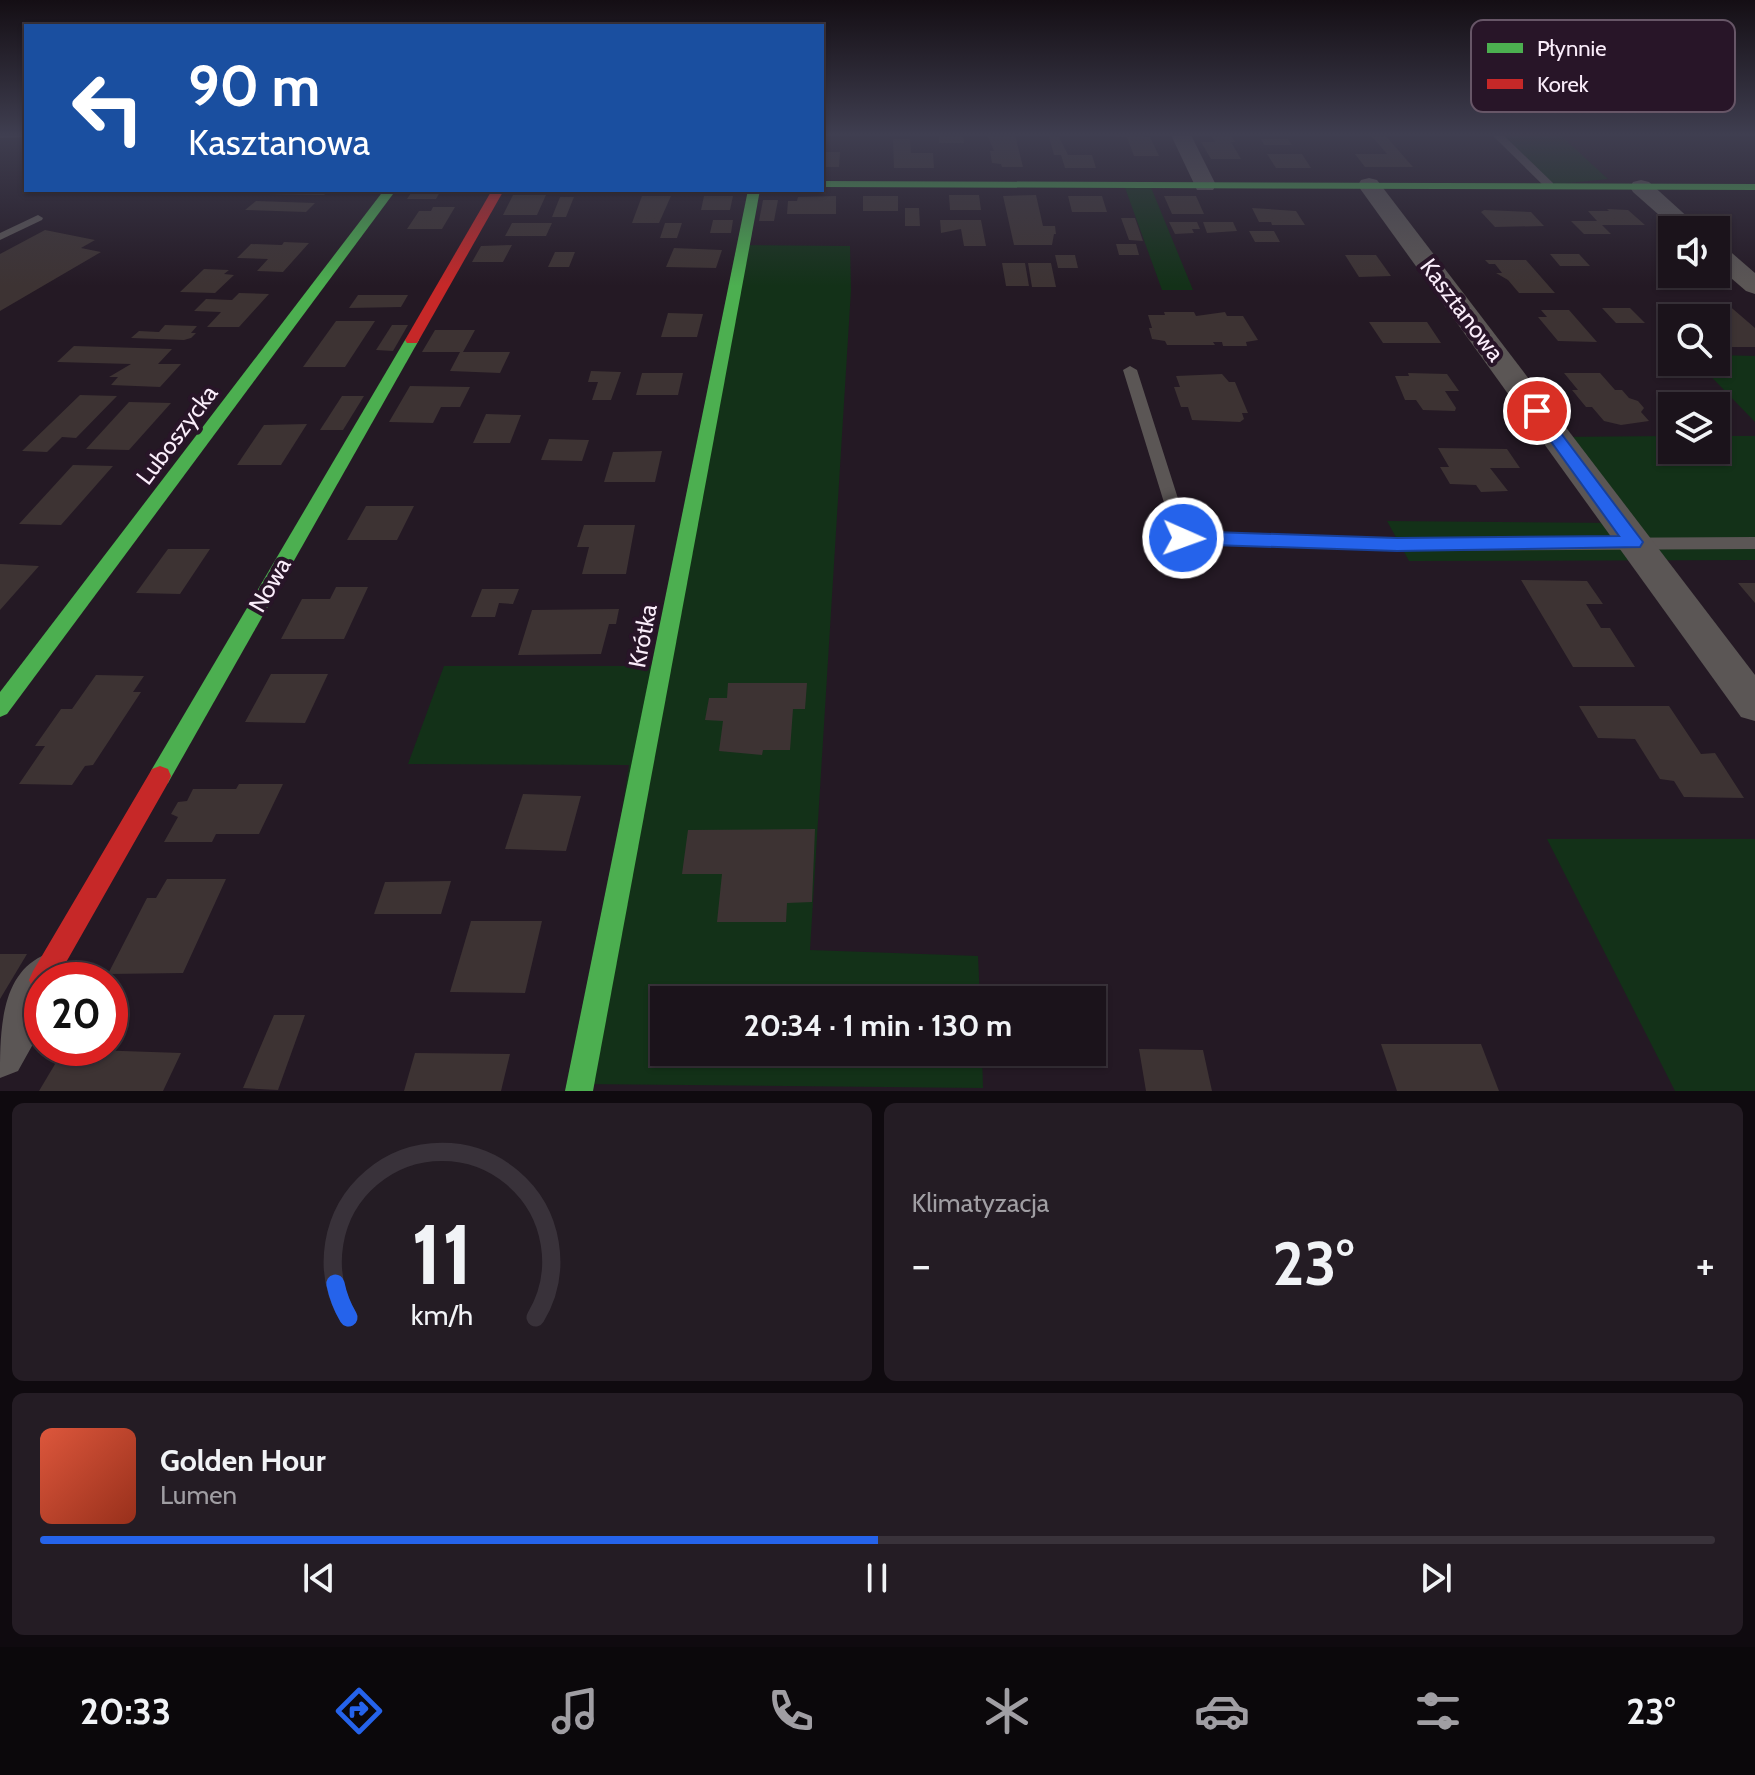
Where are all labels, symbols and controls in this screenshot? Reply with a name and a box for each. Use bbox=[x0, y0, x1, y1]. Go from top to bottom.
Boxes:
legend bbox=[1471, 20, 1735, 112]
text: Płynnie bbox=[1537, 35, 1606, 62]
text: 90 m bbox=[188, 52, 320, 120]
icon: left bbox=[56, 56, 160, 160]
text: Korek bbox=[1537, 71, 1589, 98]
text: Kasztanowa bbox=[188, 120, 370, 164]
map controls bbox=[1658, 216, 1730, 464]
button: sound bbox=[1658, 216, 1730, 288]
street label: Kasztanowa bbox=[1414, 253, 1511, 367]
button: search bbox=[1658, 304, 1730, 376]
pin bbox=[1503, 377, 1571, 445]
street label: Luboszycka bbox=[130, 379, 224, 490]
icon: arrive bbox=[1515, 389, 1559, 433]
button: layers bbox=[1658, 392, 1730, 464]
position arrow bbox=[1141, 496, 1225, 580]
street label: Nowa bbox=[242, 552, 297, 617]
street label: Krótka bbox=[622, 601, 663, 670]
speed limit sign: 20 bbox=[24, 962, 128, 1066]
text: 20:34 · 1 min · 130 m bbox=[744, 1007, 1012, 1044]
text: Klimatyzacja bbox=[912, 1187, 1049, 1219]
text: 11 bbox=[411, 1204, 472, 1305]
text: 23° bbox=[1273, 1227, 1354, 1300]
text: − bbox=[912, 1238, 931, 1291]
text: + bbox=[1696, 1238, 1715, 1291]
text: km/h bbox=[410, 1297, 473, 1332]
text: Golden Hour bbox=[160, 1442, 326, 1479]
text: Lumen bbox=[160, 1479, 237, 1511]
icon: previous bbox=[297, 1556, 341, 1600]
icon: pause bbox=[855, 1556, 899, 1600]
icon: next bbox=[1414, 1556, 1458, 1600]
icon: directions bbox=[331, 1683, 387, 1739]
icon: music bbox=[547, 1683, 603, 1739]
icon: phone bbox=[763, 1683, 819, 1739]
icon: climate bbox=[979, 1683, 1035, 1739]
icon: car bbox=[1194, 1683, 1250, 1739]
icon: filters bbox=[1410, 1683, 1466, 1739]
text: 20:33 bbox=[80, 1689, 171, 1733]
text: 23° bbox=[1626, 1689, 1675, 1733]

